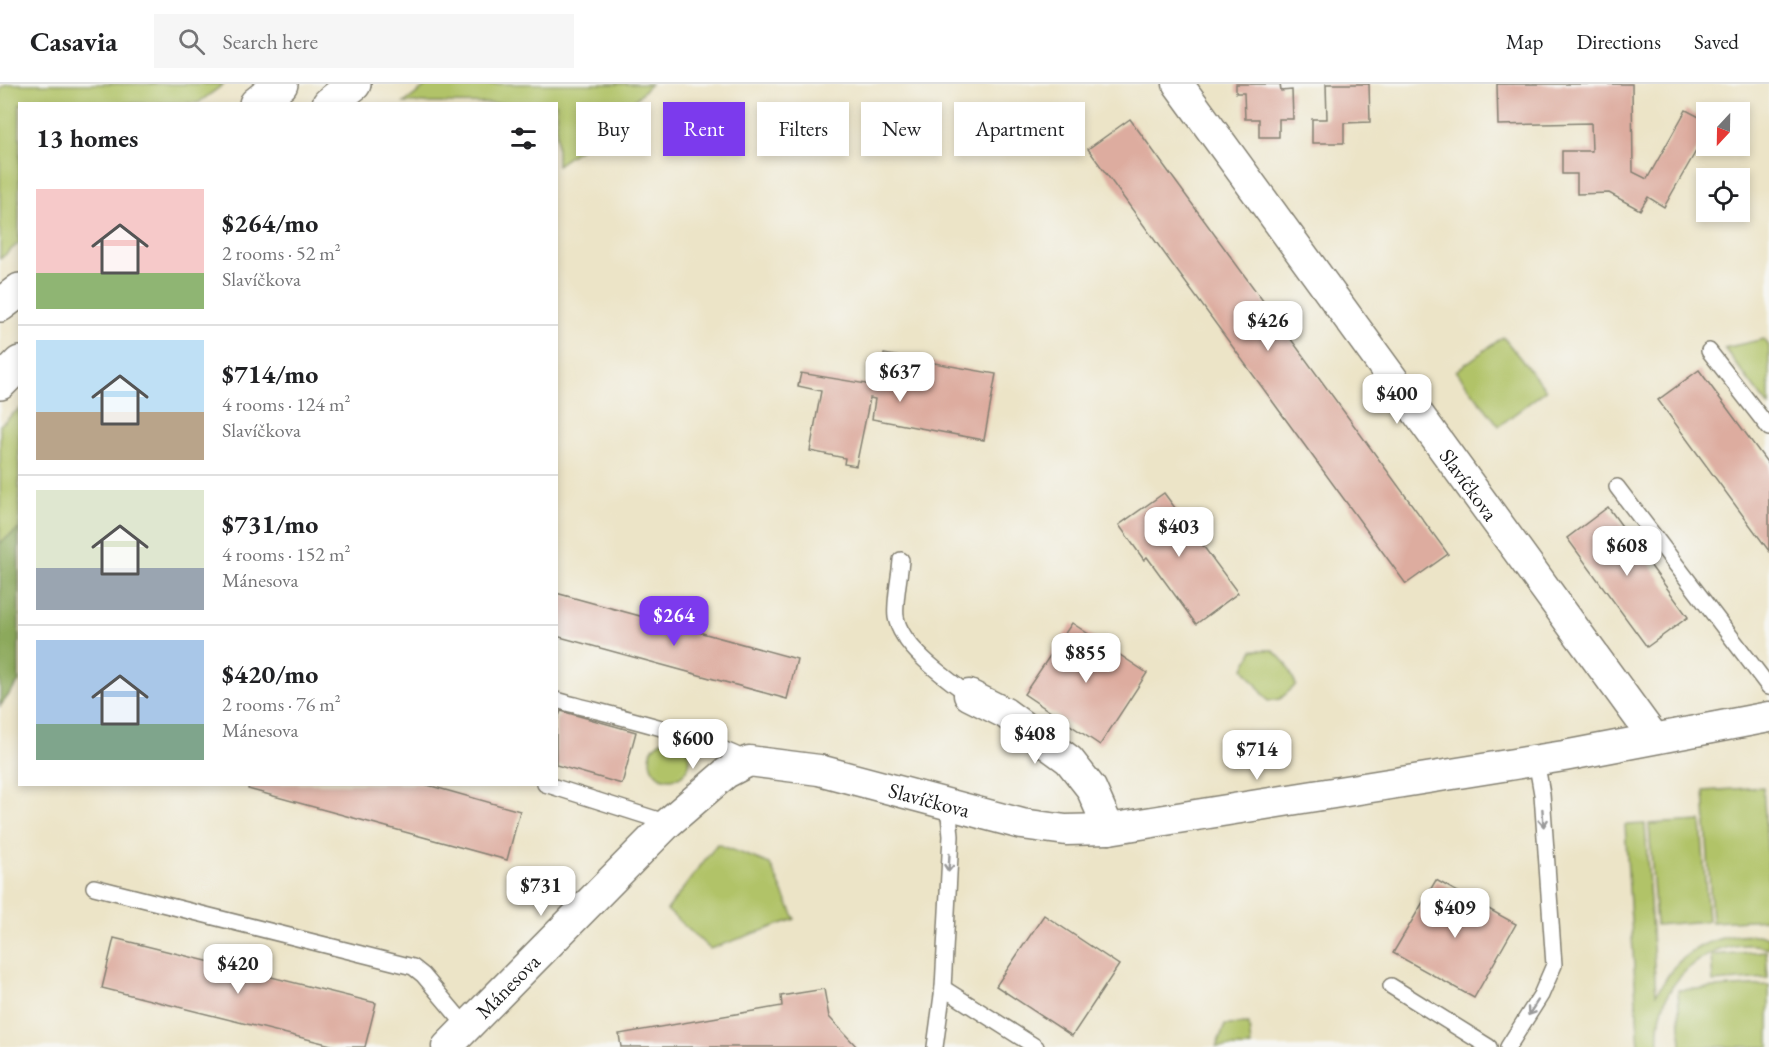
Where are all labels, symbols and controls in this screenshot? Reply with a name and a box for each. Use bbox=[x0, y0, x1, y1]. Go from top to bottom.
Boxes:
search box bbox=[154, 14, 574, 68]
text: Casavia bbox=[30, 23, 118, 59]
icon: search bbox=[175, 25, 208, 58]
text: Search here bbox=[223, 27, 318, 56]
text: Map bbox=[1506, 28, 1543, 55]
text: Directions bbox=[1576, 28, 1661, 55]
text: Saved bbox=[1694, 28, 1739, 55]
chip: Buy bbox=[576, 102, 651, 156]
chip: Rent bbox=[663, 102, 745, 156]
chip: Filters bbox=[757, 102, 849, 156]
chip: New bbox=[861, 102, 942, 156]
chip: Apartment bbox=[954, 102, 1085, 156]
north arrow bbox=[1696, 102, 1750, 156]
map controls bbox=[1696, 102, 1750, 222]
text: 13 homes bbox=[36, 121, 138, 155]
icon: filters bbox=[507, 122, 540, 155]
button: locate bbox=[1696, 168, 1750, 222]
text: $264/mo bbox=[222, 206, 318, 240]
icon: home bbox=[84, 213, 156, 285]
text: 2 rooms · 52 m² bbox=[222, 240, 341, 266]
text: Slavíčkova bbox=[222, 266, 301, 292]
pin: $426 bbox=[1232, 301, 1304, 352]
text: $426 bbox=[1248, 307, 1288, 333]
pin: $637 bbox=[864, 352, 936, 403]
text: $714/mo bbox=[222, 357, 318, 391]
text: $637 bbox=[880, 358, 920, 384]
icon: home bbox=[84, 364, 156, 436]
pin: $400 bbox=[1361, 374, 1433, 425]
text: $400 bbox=[1377, 380, 1417, 406]
text: 4 rooms · 124 m² bbox=[222, 391, 350, 417]
text: Slavíčkova bbox=[222, 417, 301, 443]
street label: Slavíčkova bbox=[1434, 443, 1505, 526]
text: $731/mo bbox=[222, 507, 318, 541]
pin: $403 bbox=[1143, 507, 1215, 558]
text: $403 bbox=[1159, 513, 1199, 539]
icon: home bbox=[84, 514, 156, 586]
pin: $608 bbox=[1591, 526, 1663, 577]
text: $608 bbox=[1607, 532, 1647, 558]
text: 4 rooms · 152 m² bbox=[222, 541, 350, 567]
text: Mánesova bbox=[222, 567, 298, 593]
pin: $264 bbox=[638, 596, 710, 647]
text: $264 bbox=[654, 602, 694, 628]
pin: $855 bbox=[1050, 633, 1122, 684]
text: $855 bbox=[1066, 639, 1106, 665]
text: $420/mo bbox=[222, 657, 318, 691]
icon: home bbox=[84, 664, 156, 736]
text: 2 rooms · 76 m² bbox=[222, 691, 341, 717]
pin: $408 bbox=[999, 714, 1071, 765]
text: Mánesova bbox=[222, 717, 298, 743]
pin: $600 bbox=[657, 719, 729, 770]
text: $408 bbox=[1015, 720, 1055, 746]
text: $600 bbox=[673, 725, 713, 751]
pin: $714 bbox=[1221, 730, 1293, 781]
text: $714 bbox=[1237, 736, 1277, 762]
street label: Slavíčkova bbox=[886, 776, 974, 823]
one-way arrow bbox=[1538, 808, 1549, 828]
one-way arrow bbox=[944, 853, 955, 873]
pin: $731 bbox=[505, 866, 577, 917]
text: $731 bbox=[521, 872, 561, 898]
pin: $409 bbox=[1419, 888, 1491, 939]
text: $409 bbox=[1435, 894, 1475, 920]
pin: $420 bbox=[202, 944, 274, 995]
street label: Mánesova bbox=[470, 947, 546, 1024]
text: $420 bbox=[218, 950, 258, 976]
one-way arrow bbox=[1527, 999, 1539, 1016]

